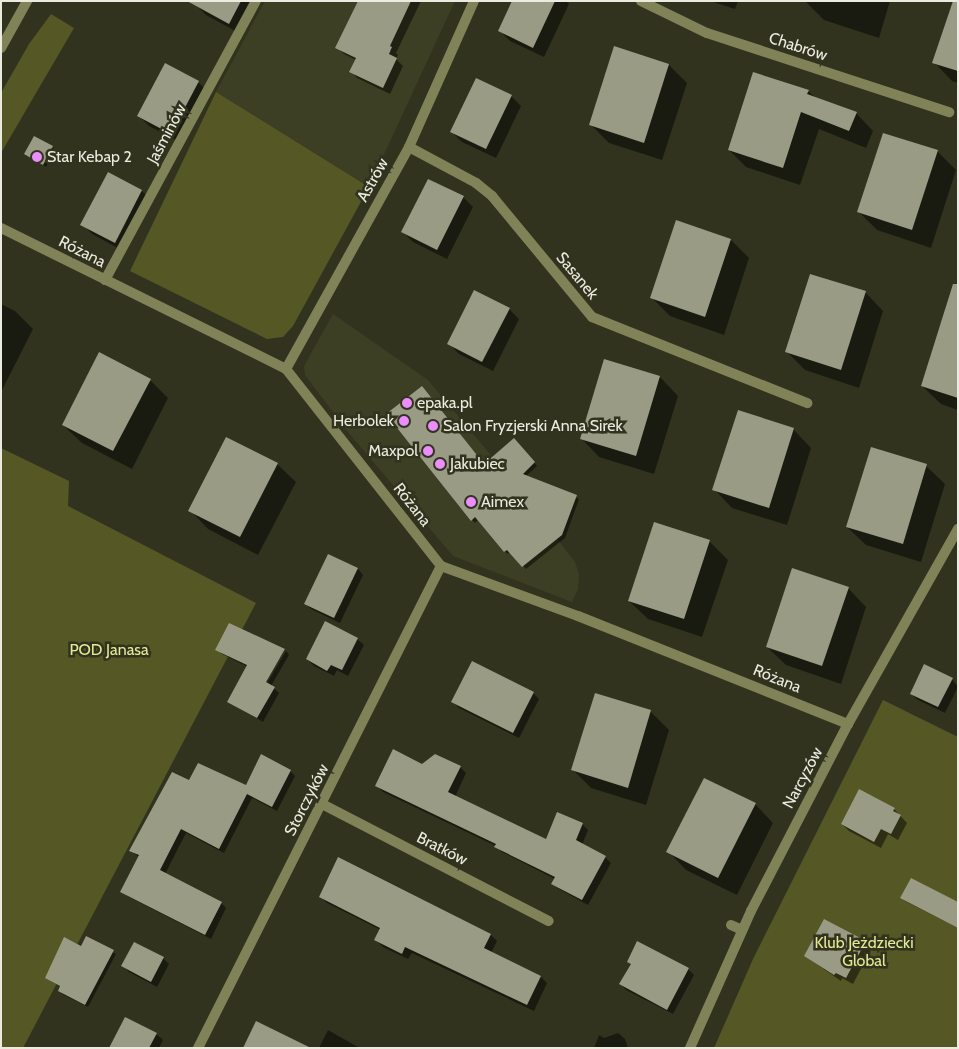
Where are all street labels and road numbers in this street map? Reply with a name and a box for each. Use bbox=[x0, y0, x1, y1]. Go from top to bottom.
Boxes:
street label: Chabrów bbox=[766, 29, 830, 65]
street label: Jaśminów bbox=[143, 101, 191, 167]
street label: Astrów bbox=[353, 155, 393, 205]
street label: Różana bbox=[55, 232, 109, 272]
street label: Sasanek bbox=[552, 249, 602, 303]
street label: Różana bbox=[389, 479, 435, 531]
street label: Różana bbox=[750, 661, 804, 697]
street label: Narcyzów bbox=[779, 744, 827, 812]
street label: Storczyków bbox=[281, 761, 333, 839]
street label: Bratków bbox=[413, 828, 471, 870]

